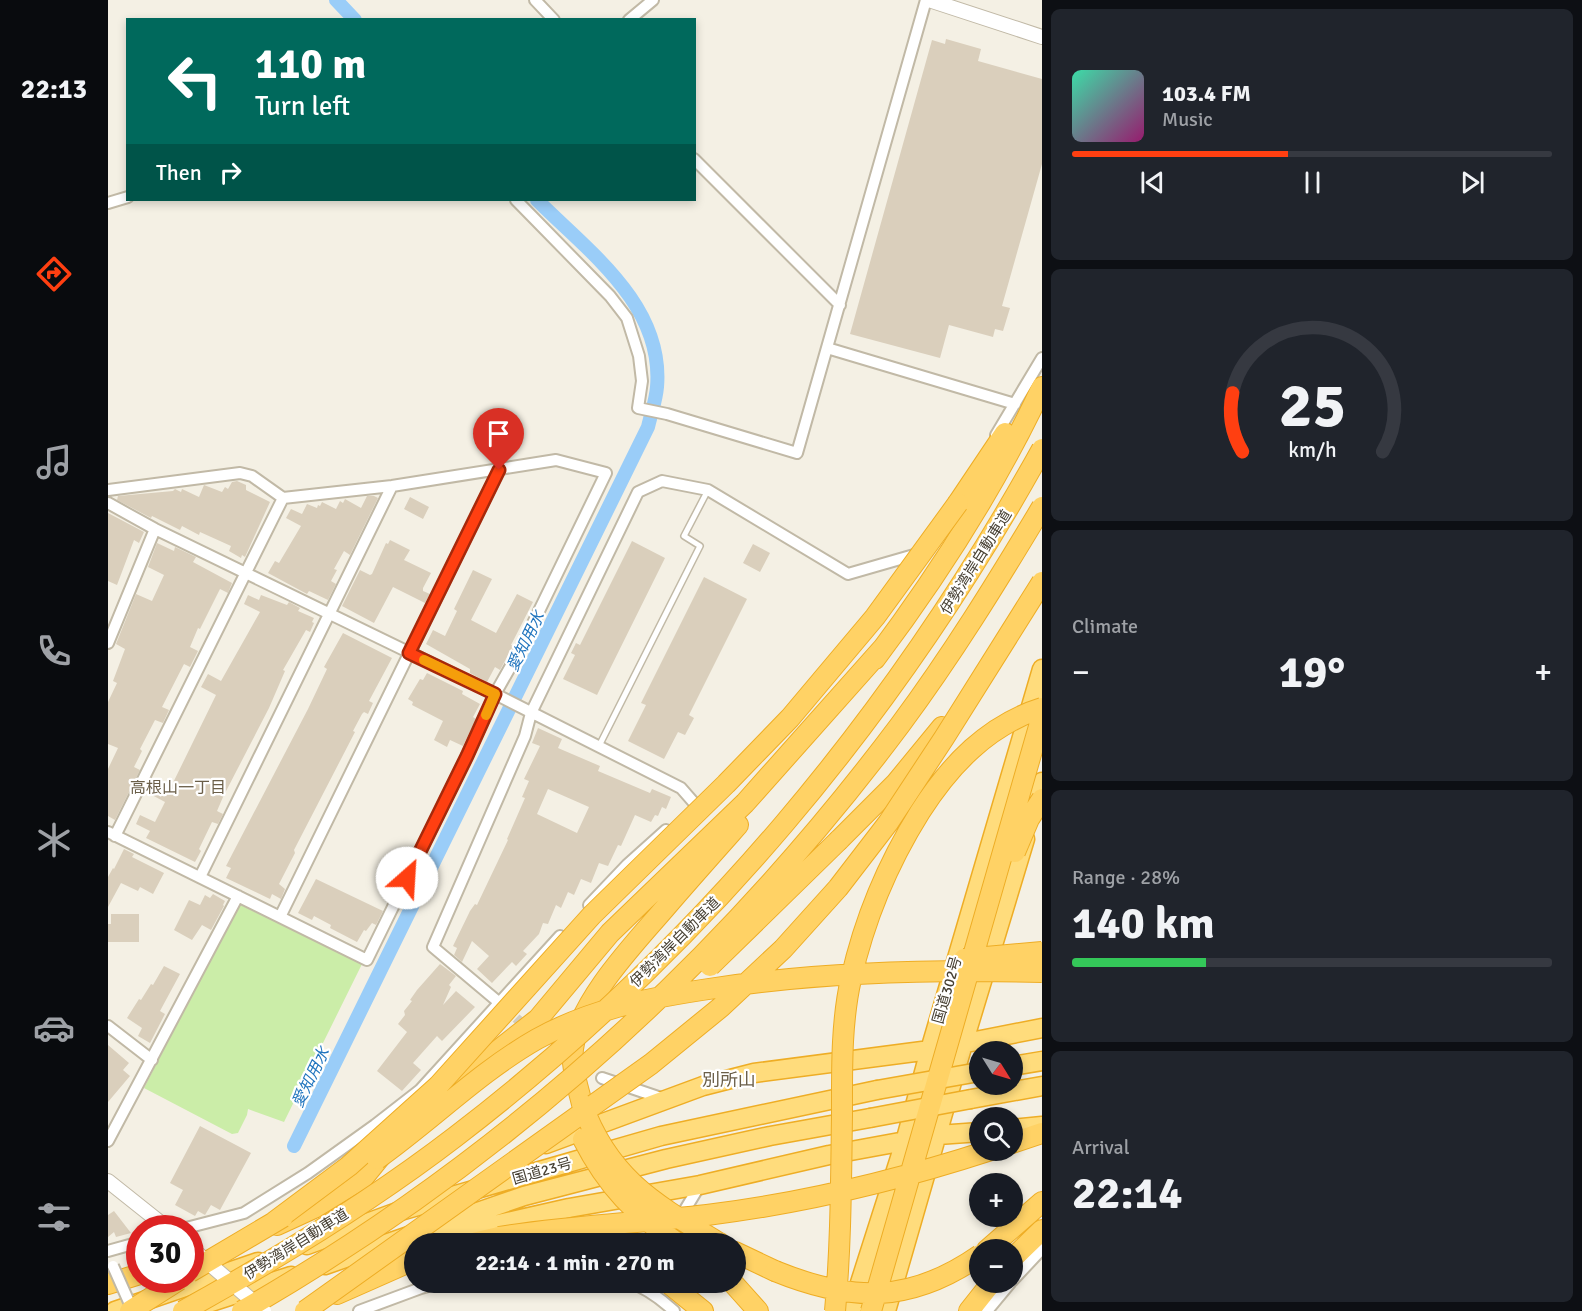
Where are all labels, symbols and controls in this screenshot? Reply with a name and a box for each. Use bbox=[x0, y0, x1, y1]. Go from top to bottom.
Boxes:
text: 110 m bbox=[255, 39, 366, 90]
icon: left bbox=[156, 42, 234, 120]
text: 22:13 bbox=[21, 73, 87, 106]
text: 103.4 FM bbox=[1162, 80, 1251, 107]
text: Turn left bbox=[255, 90, 350, 123]
text: Music bbox=[1162, 107, 1213, 132]
icon: right bbox=[214, 156, 247, 189]
text: Then bbox=[156, 159, 202, 186]
icon: previous bbox=[1136, 166, 1169, 199]
icon: pause bbox=[1296, 166, 1329, 199]
icon: next bbox=[1456, 166, 1489, 199]
icon: directions bbox=[33, 253, 75, 295]
text: 25 bbox=[1278, 367, 1346, 444]
pin bbox=[473, 408, 524, 470]
icon: arrive bbox=[482, 417, 515, 450]
text: km/h bbox=[1288, 438, 1336, 464]
icon: music bbox=[33, 441, 75, 483]
street label: 伊勢湾岸自動車道 bbox=[937, 506, 1015, 618]
water label: 愛知用水 bbox=[503, 607, 550, 675]
text: Climate bbox=[1072, 614, 1138, 639]
icon: phone bbox=[33, 630, 75, 672]
text: 19° bbox=[1279, 645, 1345, 700]
text: − bbox=[1072, 652, 1090, 693]
text: + bbox=[1534, 652, 1552, 693]
district label: 高根山一丁目 bbox=[130, 778, 226, 798]
icon: climate bbox=[33, 819, 75, 861]
position arrow bbox=[375, 846, 439, 910]
text: Range · 28% bbox=[1072, 865, 1180, 890]
street label: 伊勢湾岸自動車道 bbox=[626, 893, 724, 991]
text: 140 km bbox=[1072, 896, 1215, 951]
street label: 国道302号 bbox=[929, 954, 965, 1026]
icon: car bbox=[33, 1007, 75, 1049]
north arrow bbox=[969, 1041, 1023, 1095]
map controls bbox=[969, 1041, 1023, 1293]
water label: 愛知用水 bbox=[288, 1043, 335, 1111]
district label: 別所山 bbox=[702, 1069, 756, 1091]
button: search bbox=[969, 1107, 1023, 1161]
text: Arrival bbox=[1072, 1135, 1130, 1160]
street label: 国道23号 bbox=[510, 1154, 574, 1188]
text: 22:14 bbox=[1072, 1166, 1182, 1221]
button: + bbox=[969, 1173, 1023, 1227]
icon: filters bbox=[33, 1196, 75, 1238]
street label: 伊勢湾岸自動車道 bbox=[240, 1205, 352, 1283]
speed limit sign: 30 bbox=[126, 1215, 204, 1293]
button: − bbox=[969, 1239, 1023, 1293]
text: 22:14 · 1 min · 270 m bbox=[475, 1249, 675, 1276]

